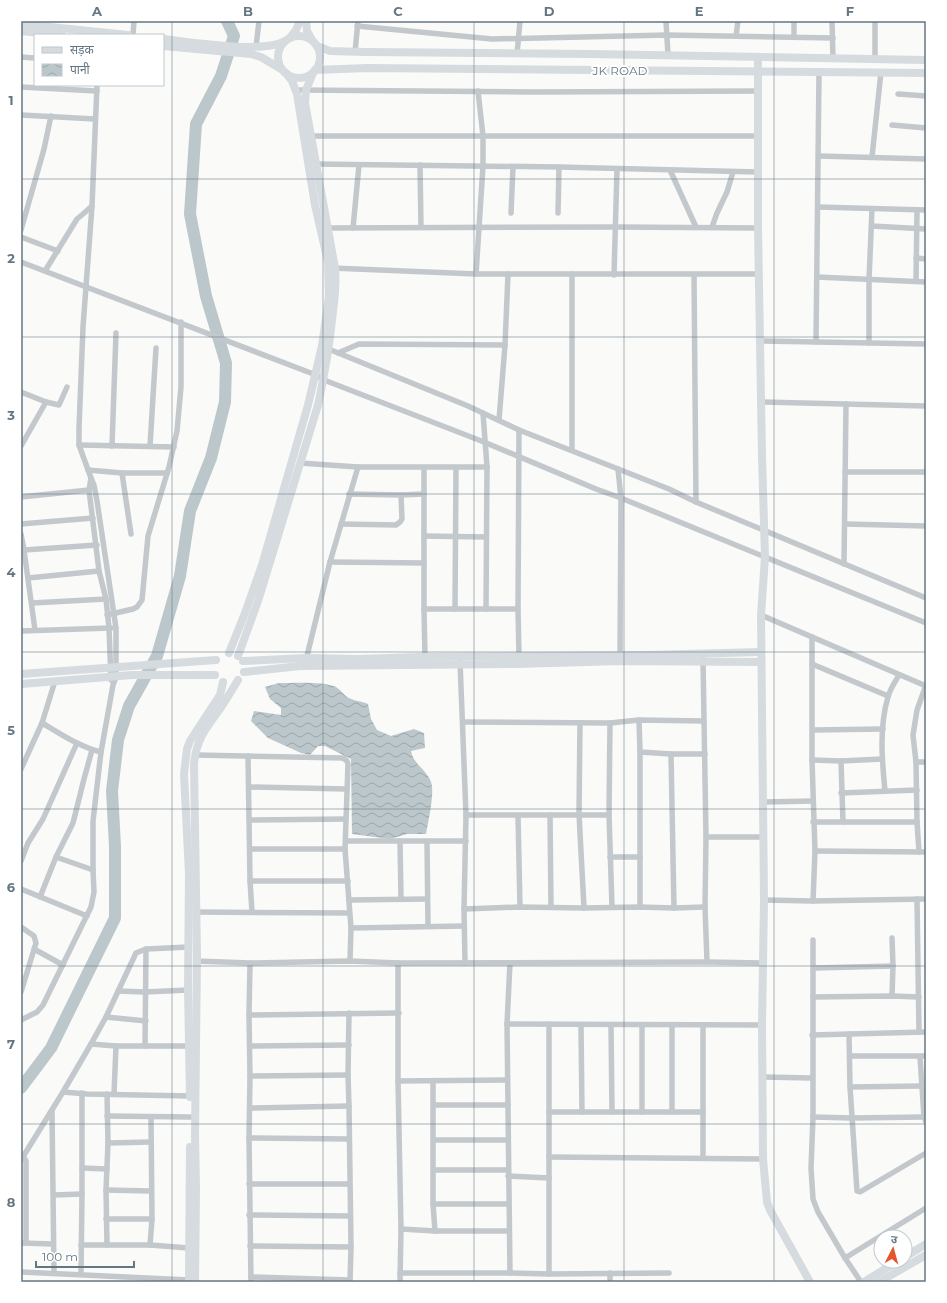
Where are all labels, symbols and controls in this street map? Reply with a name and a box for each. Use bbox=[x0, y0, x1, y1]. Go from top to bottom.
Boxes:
text: A bbox=[91, 3, 103, 19]
text: B bbox=[243, 3, 253, 19]
text: C bbox=[393, 3, 403, 19]
text: D bbox=[544, 3, 555, 19]
text: E bbox=[695, 3, 704, 19]
text: F bbox=[846, 3, 854, 19]
legend bbox=[34, 34, 164, 86]
text: सड़क bbox=[70, 42, 95, 57]
text: पानी bbox=[70, 62, 91, 77]
street label: JK ROAD bbox=[592, 63, 647, 78]
text: 1 bbox=[8, 92, 14, 108]
text: 2 bbox=[7, 250, 15, 266]
text: 3 bbox=[6, 407, 15, 423]
text: 4 bbox=[7, 564, 16, 580]
text: 5 bbox=[7, 722, 15, 738]
text: 6 bbox=[7, 879, 16, 895]
text: 7 bbox=[7, 1036, 15, 1052]
text: 8 bbox=[7, 1194, 16, 1210]
north arrow bbox=[873, 1229, 913, 1269]
text: उ bbox=[890, 1232, 899, 1246]
scale bar bbox=[36, 1243, 134, 1269]
text: 100 m bbox=[42, 1249, 78, 1264]

